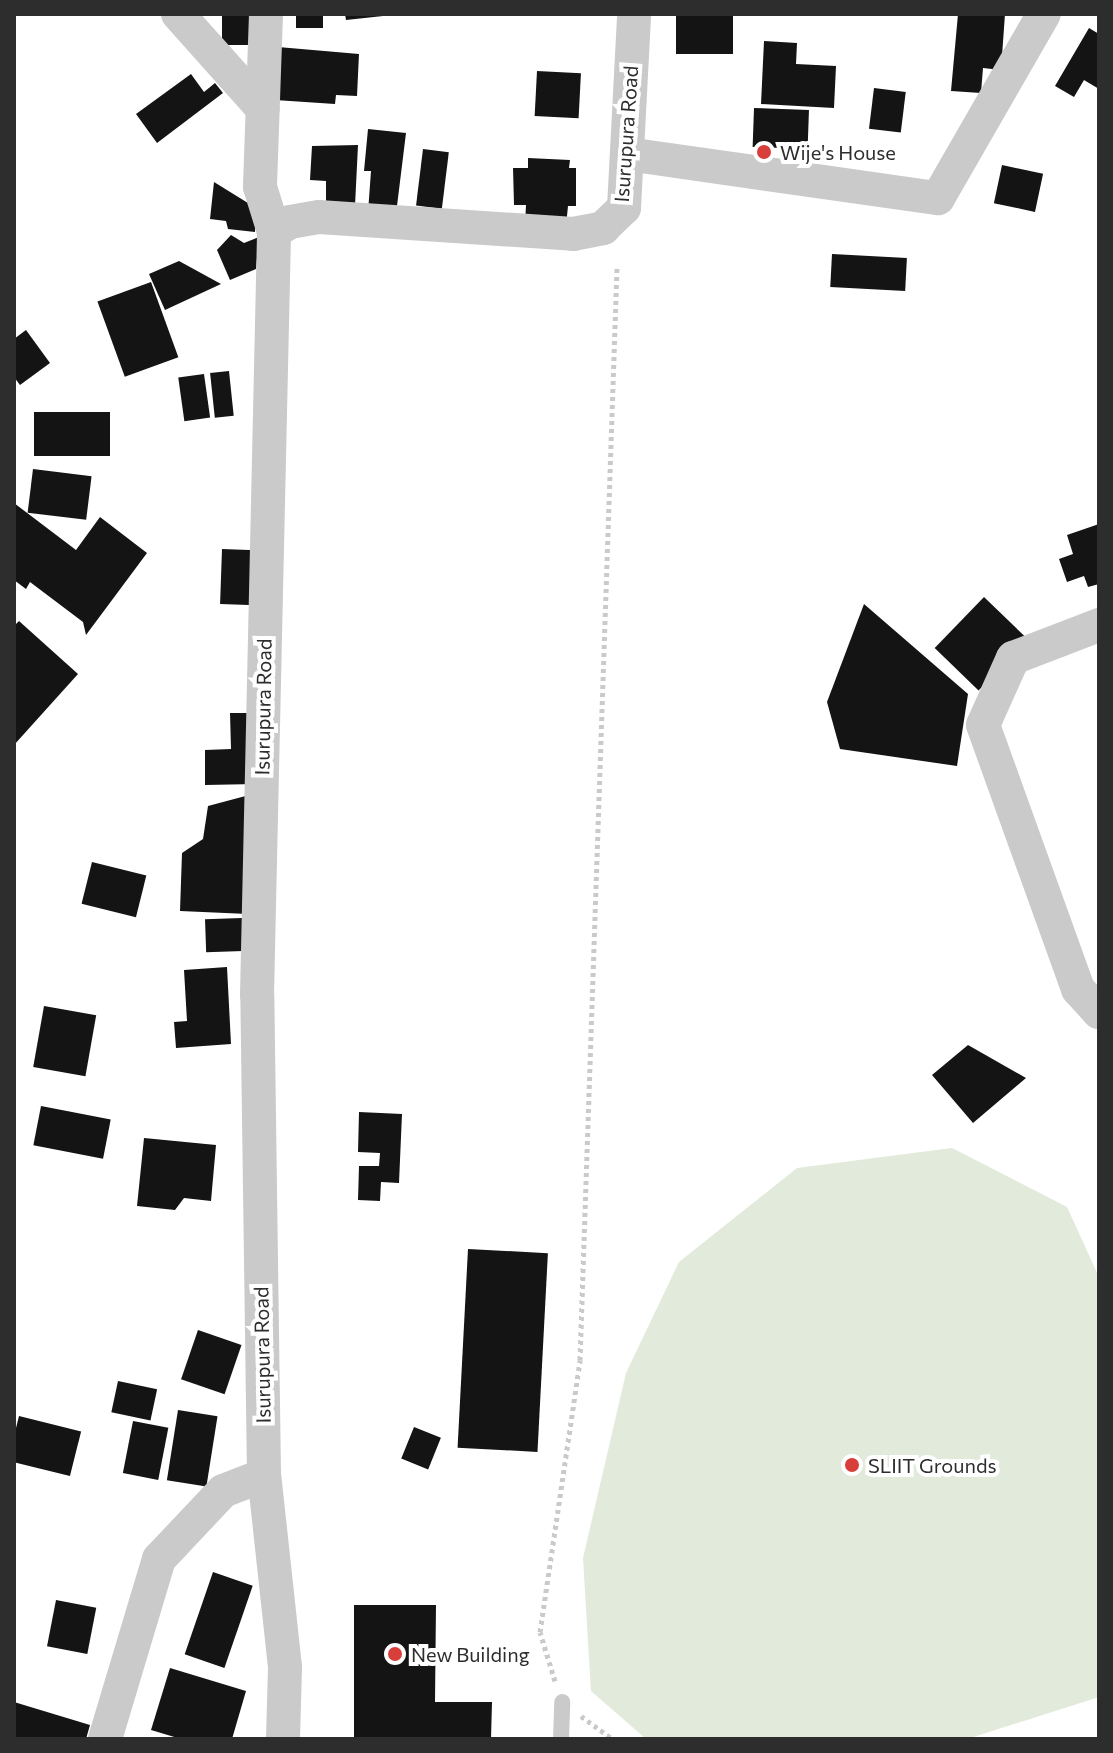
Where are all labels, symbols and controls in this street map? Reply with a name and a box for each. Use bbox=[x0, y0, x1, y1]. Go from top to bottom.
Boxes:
street label: Isurupura Road bbox=[609, 65, 643, 203]
place label: Wije's House bbox=[780, 140, 896, 164]
marker: Wije's House bbox=[755, 143, 773, 161]
street label: Isurupura Road bbox=[250, 638, 276, 776]
street label: Isurupura Road bbox=[249, 1286, 275, 1424]
place label: SLIIT Grounds bbox=[868, 1453, 997, 1477]
marker: SLIIT Grounds bbox=[843, 1456, 861, 1474]
place label: New Building bbox=[411, 1642, 530, 1666]
marker: New Building bbox=[386, 1645, 404, 1663]

